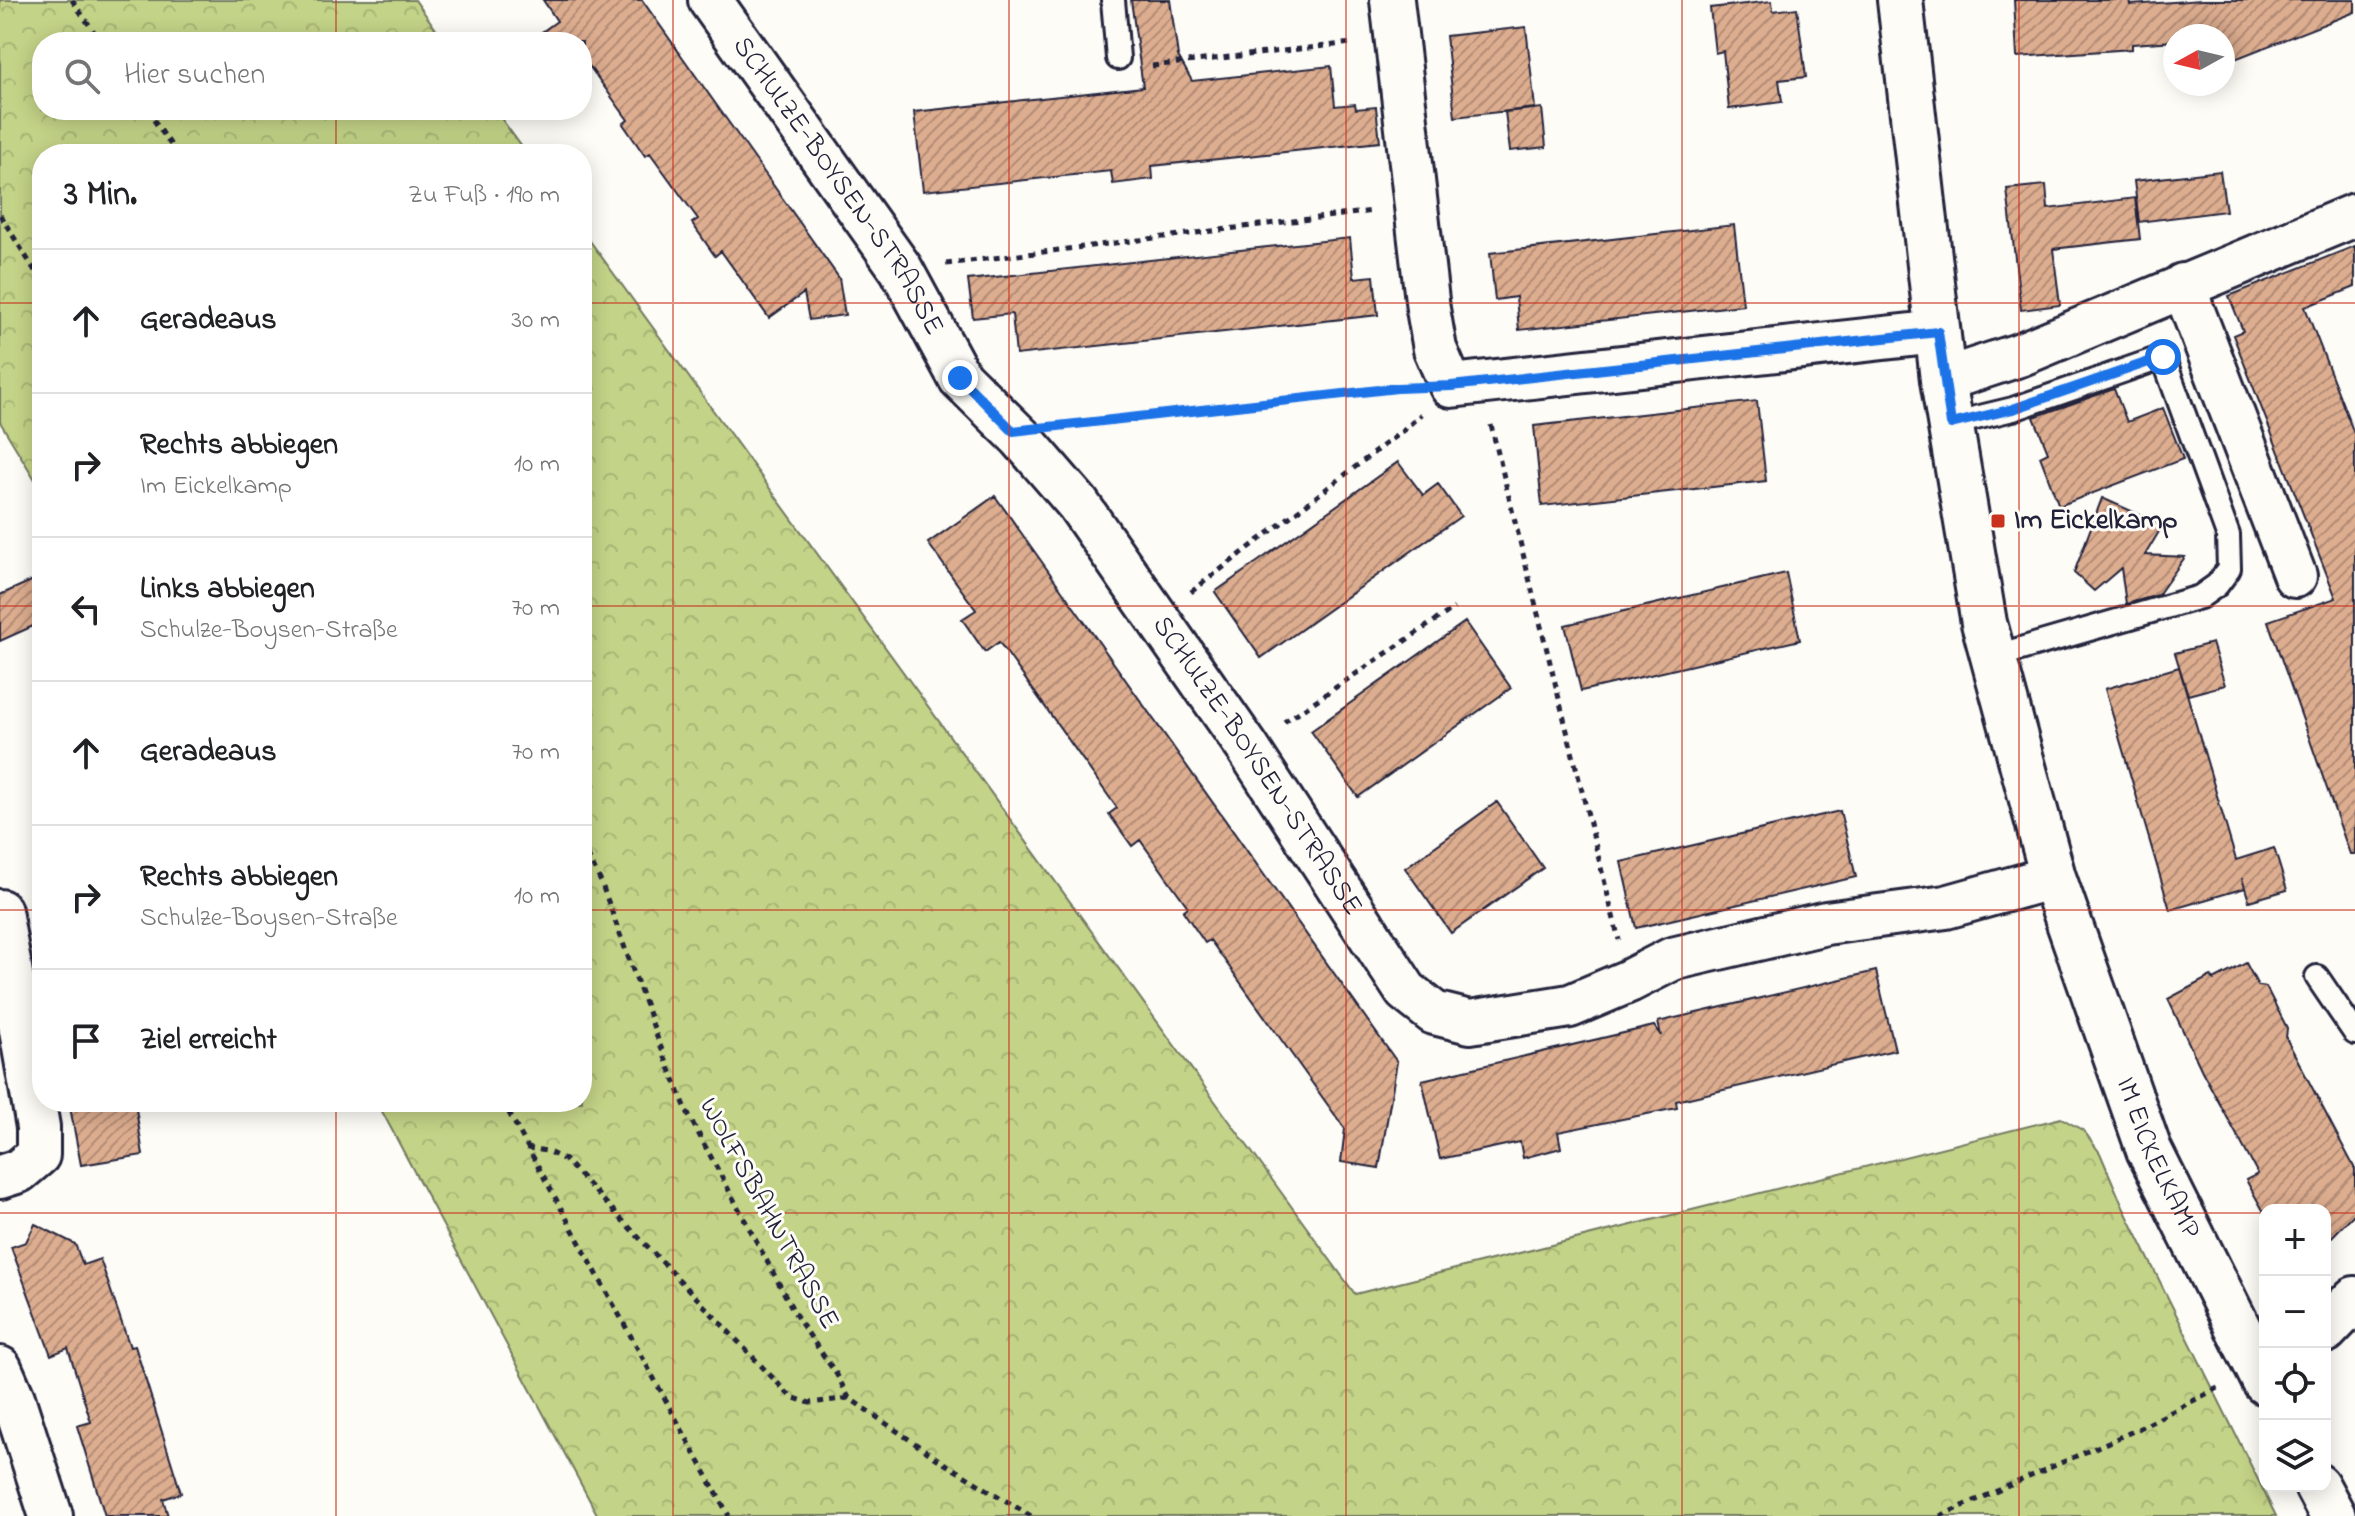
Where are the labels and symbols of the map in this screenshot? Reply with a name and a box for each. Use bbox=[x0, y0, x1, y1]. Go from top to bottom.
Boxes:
north arrow bbox=[2163, 24, 2235, 96]
street label: SCHULZE-BOYSEN-STRASSE bbox=[722, 28, 954, 343]
route start bbox=[2145, 339, 2181, 375]
route end bbox=[942, 360, 978, 396]
place label: Im Eickelkamp bbox=[2014, 501, 2178, 542]
marker: Im Eickelkamp bbox=[1989, 512, 2007, 530]
street label: SCHULZE-BOYSEN-STRASSE bbox=[1142, 608, 1372, 924]
street label: IM EICKELKAMP bbox=[2104, 1072, 2211, 1246]
street label: WOLFSBAHNTRASSE bbox=[687, 1091, 849, 1337]

